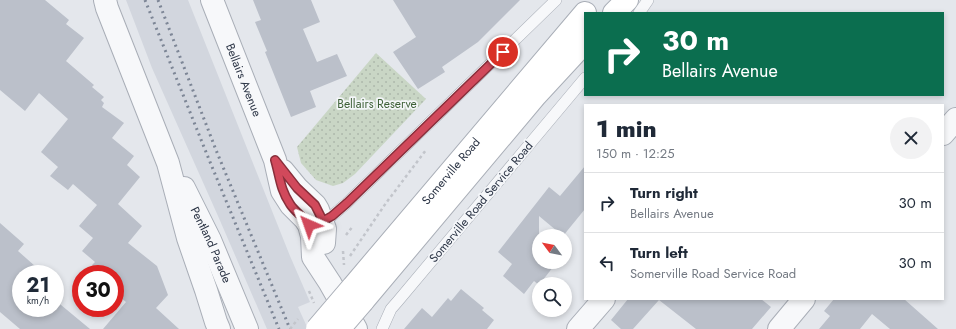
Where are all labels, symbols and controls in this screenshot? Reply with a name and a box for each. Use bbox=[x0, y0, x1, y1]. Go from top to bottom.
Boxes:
text: 30 m bbox=[662, 20, 729, 61]
icon: right bbox=[596, 28, 648, 80]
pin bbox=[486, 35, 520, 69]
street label: Bellairs Avenue bbox=[221, 41, 266, 119]
icon: arrive bbox=[492, 41, 514, 63]
text: Bellairs Avenue bbox=[662, 58, 778, 84]
park label: Bellairs Reserve bbox=[337, 95, 417, 113]
text: 1 min bbox=[596, 111, 657, 146]
button: close bbox=[890, 117, 932, 159]
street label: Somerville Road bbox=[417, 134, 485, 209]
street label: Somerville Road Service Road bbox=[425, 137, 537, 267]
text: 150 m · 12:25 bbox=[596, 144, 675, 163]
text: Turn right bbox=[630, 182, 698, 204]
icon: right bbox=[596, 192, 618, 214]
text: 30 m bbox=[899, 192, 932, 214]
street label: Pentland Parade bbox=[186, 204, 236, 286]
position arrow bbox=[288, 204, 330, 246]
text: Bellairs Avenue bbox=[630, 204, 714, 223]
north arrow bbox=[532, 229, 572, 269]
map controls bbox=[532, 229, 572, 317]
text: Turn left bbox=[630, 242, 688, 264]
icon: left bbox=[596, 252, 618, 274]
text: 30 m bbox=[899, 252, 932, 274]
text: Somerville Road Service Road bbox=[630, 264, 796, 283]
speed limit sign: 30 bbox=[72, 265, 124, 317]
text: 21 bbox=[26, 271, 50, 300]
button: search bbox=[532, 277, 572, 317]
text: km/h bbox=[27, 293, 49, 308]

